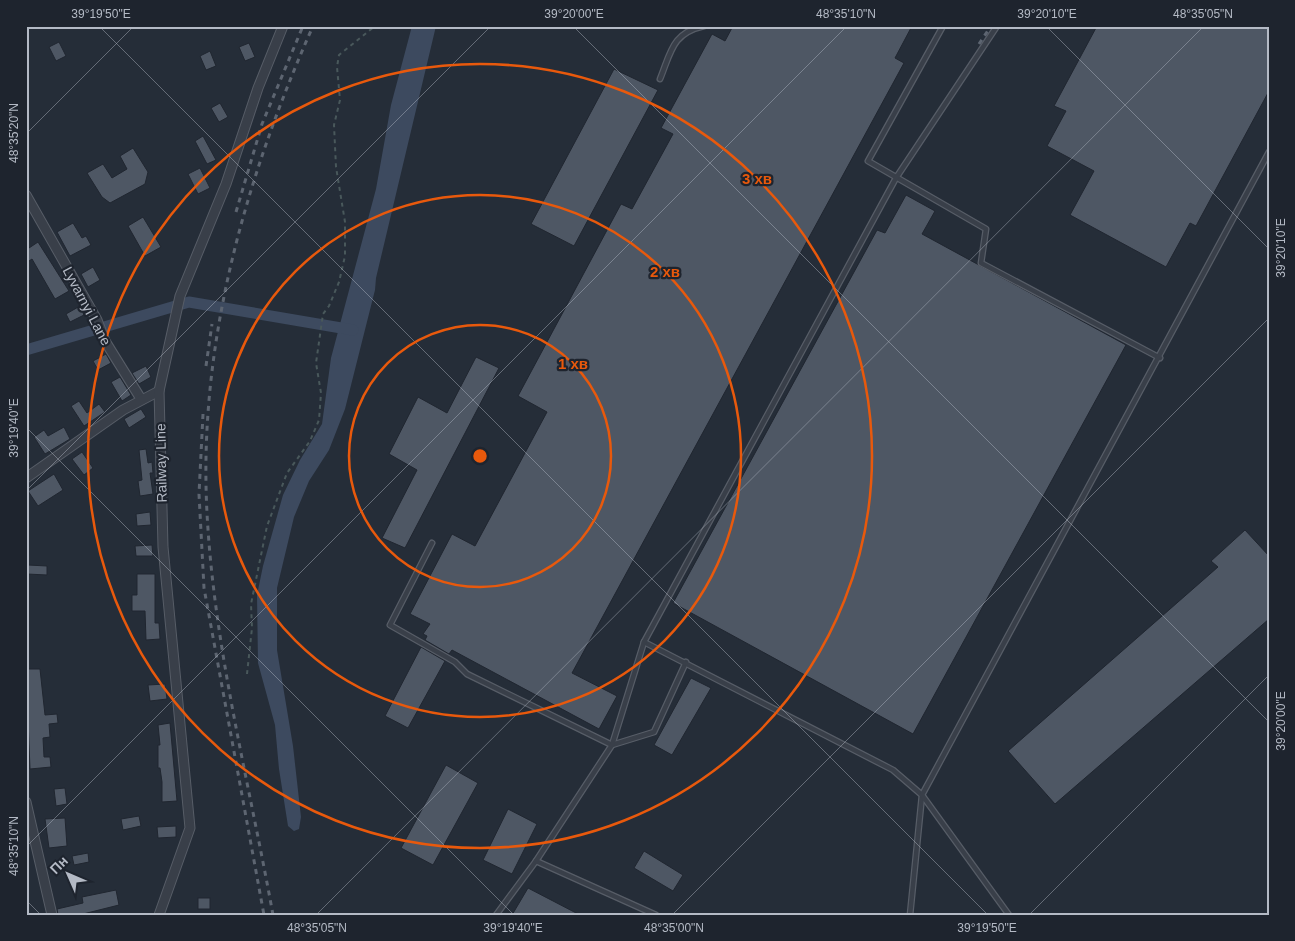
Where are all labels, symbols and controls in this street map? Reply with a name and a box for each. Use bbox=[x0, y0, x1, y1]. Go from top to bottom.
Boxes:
text: 39°19'50"E bbox=[71, 7, 131, 21]
text: 39°20'00"E bbox=[544, 7, 604, 21]
text: 48°35'10"N bbox=[816, 7, 876, 21]
text: 39°20'10"E bbox=[1017, 7, 1077, 21]
text: 48°35'05"N bbox=[1173, 7, 1233, 21]
text: 48°35'20"N bbox=[7, 103, 21, 163]
text: 3 хв bbox=[742, 170, 772, 187]
text: 39°20'10"E bbox=[1274, 218, 1288, 278]
text: 2 хв bbox=[650, 263, 680, 280]
street label: Lyvarnyi Lane bbox=[60, 264, 115, 348]
text: 1 хв bbox=[558, 355, 588, 372]
text: 39°19'40"E bbox=[7, 398, 21, 458]
street label: Railway Line bbox=[152, 423, 170, 503]
centre of rings bbox=[471, 447, 489, 465]
text: 39°20'00"E bbox=[1274, 691, 1288, 751]
text: 48°35'10"N bbox=[7, 816, 21, 876]
north arrow bbox=[42, 848, 92, 898]
text: Пн bbox=[47, 853, 71, 877]
text: 48°35'05"N bbox=[287, 921, 347, 935]
text: 39°19'40"E bbox=[483, 921, 543, 935]
text: 48°35'00"N bbox=[644, 921, 704, 935]
text: 39°19'50"E bbox=[957, 921, 1017, 935]

